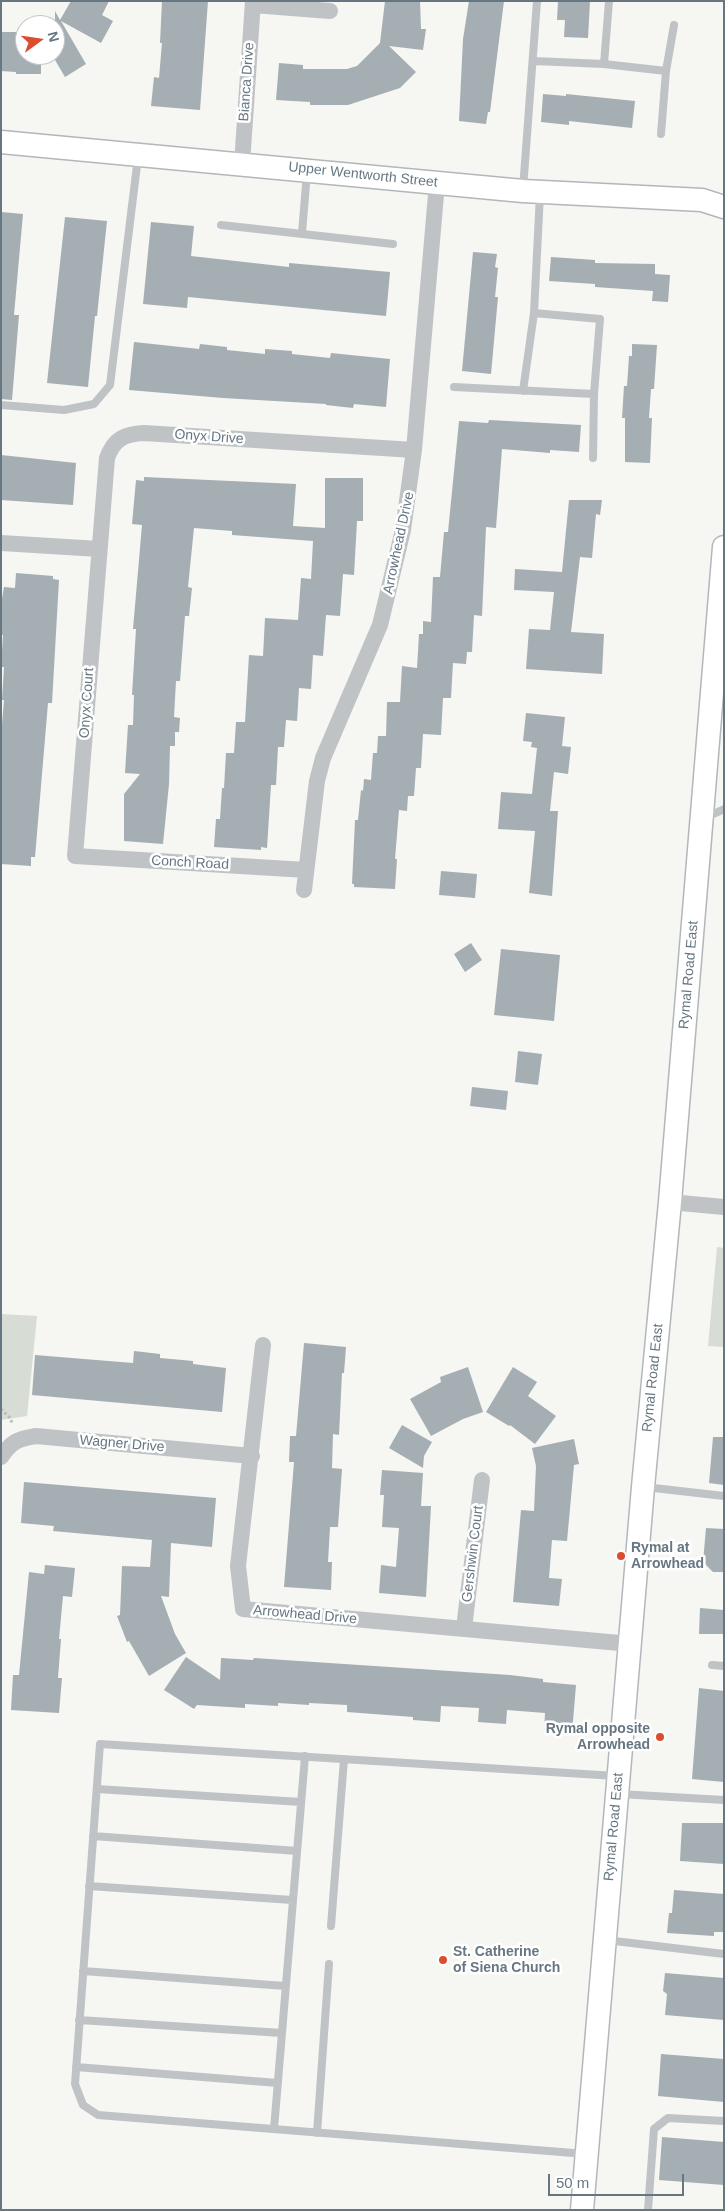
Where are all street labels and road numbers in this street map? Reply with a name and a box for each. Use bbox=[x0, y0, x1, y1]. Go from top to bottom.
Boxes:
street label: Bianca Drive bbox=[236, 42, 258, 122]
street label: Upper Wentworth Street bbox=[288, 159, 438, 191]
street label: Onyx Drive bbox=[174, 426, 244, 448]
street label: Arrowhead Drive bbox=[380, 490, 418, 596]
street label: Onyx Court bbox=[76, 667, 98, 739]
street label: Conch Road bbox=[151, 853, 229, 873]
street label: Rymal Road East bbox=[676, 920, 702, 1030]
street label: Rymal Road East bbox=[639, 1323, 667, 1433]
street label: Wagner Drive bbox=[79, 1432, 165, 1456]
street label: Gershwin Court bbox=[459, 1505, 487, 1603]
street label: Arrowhead Drive bbox=[252, 1602, 358, 1628]
street label: Rymal Road East bbox=[601, 1772, 627, 1882]

